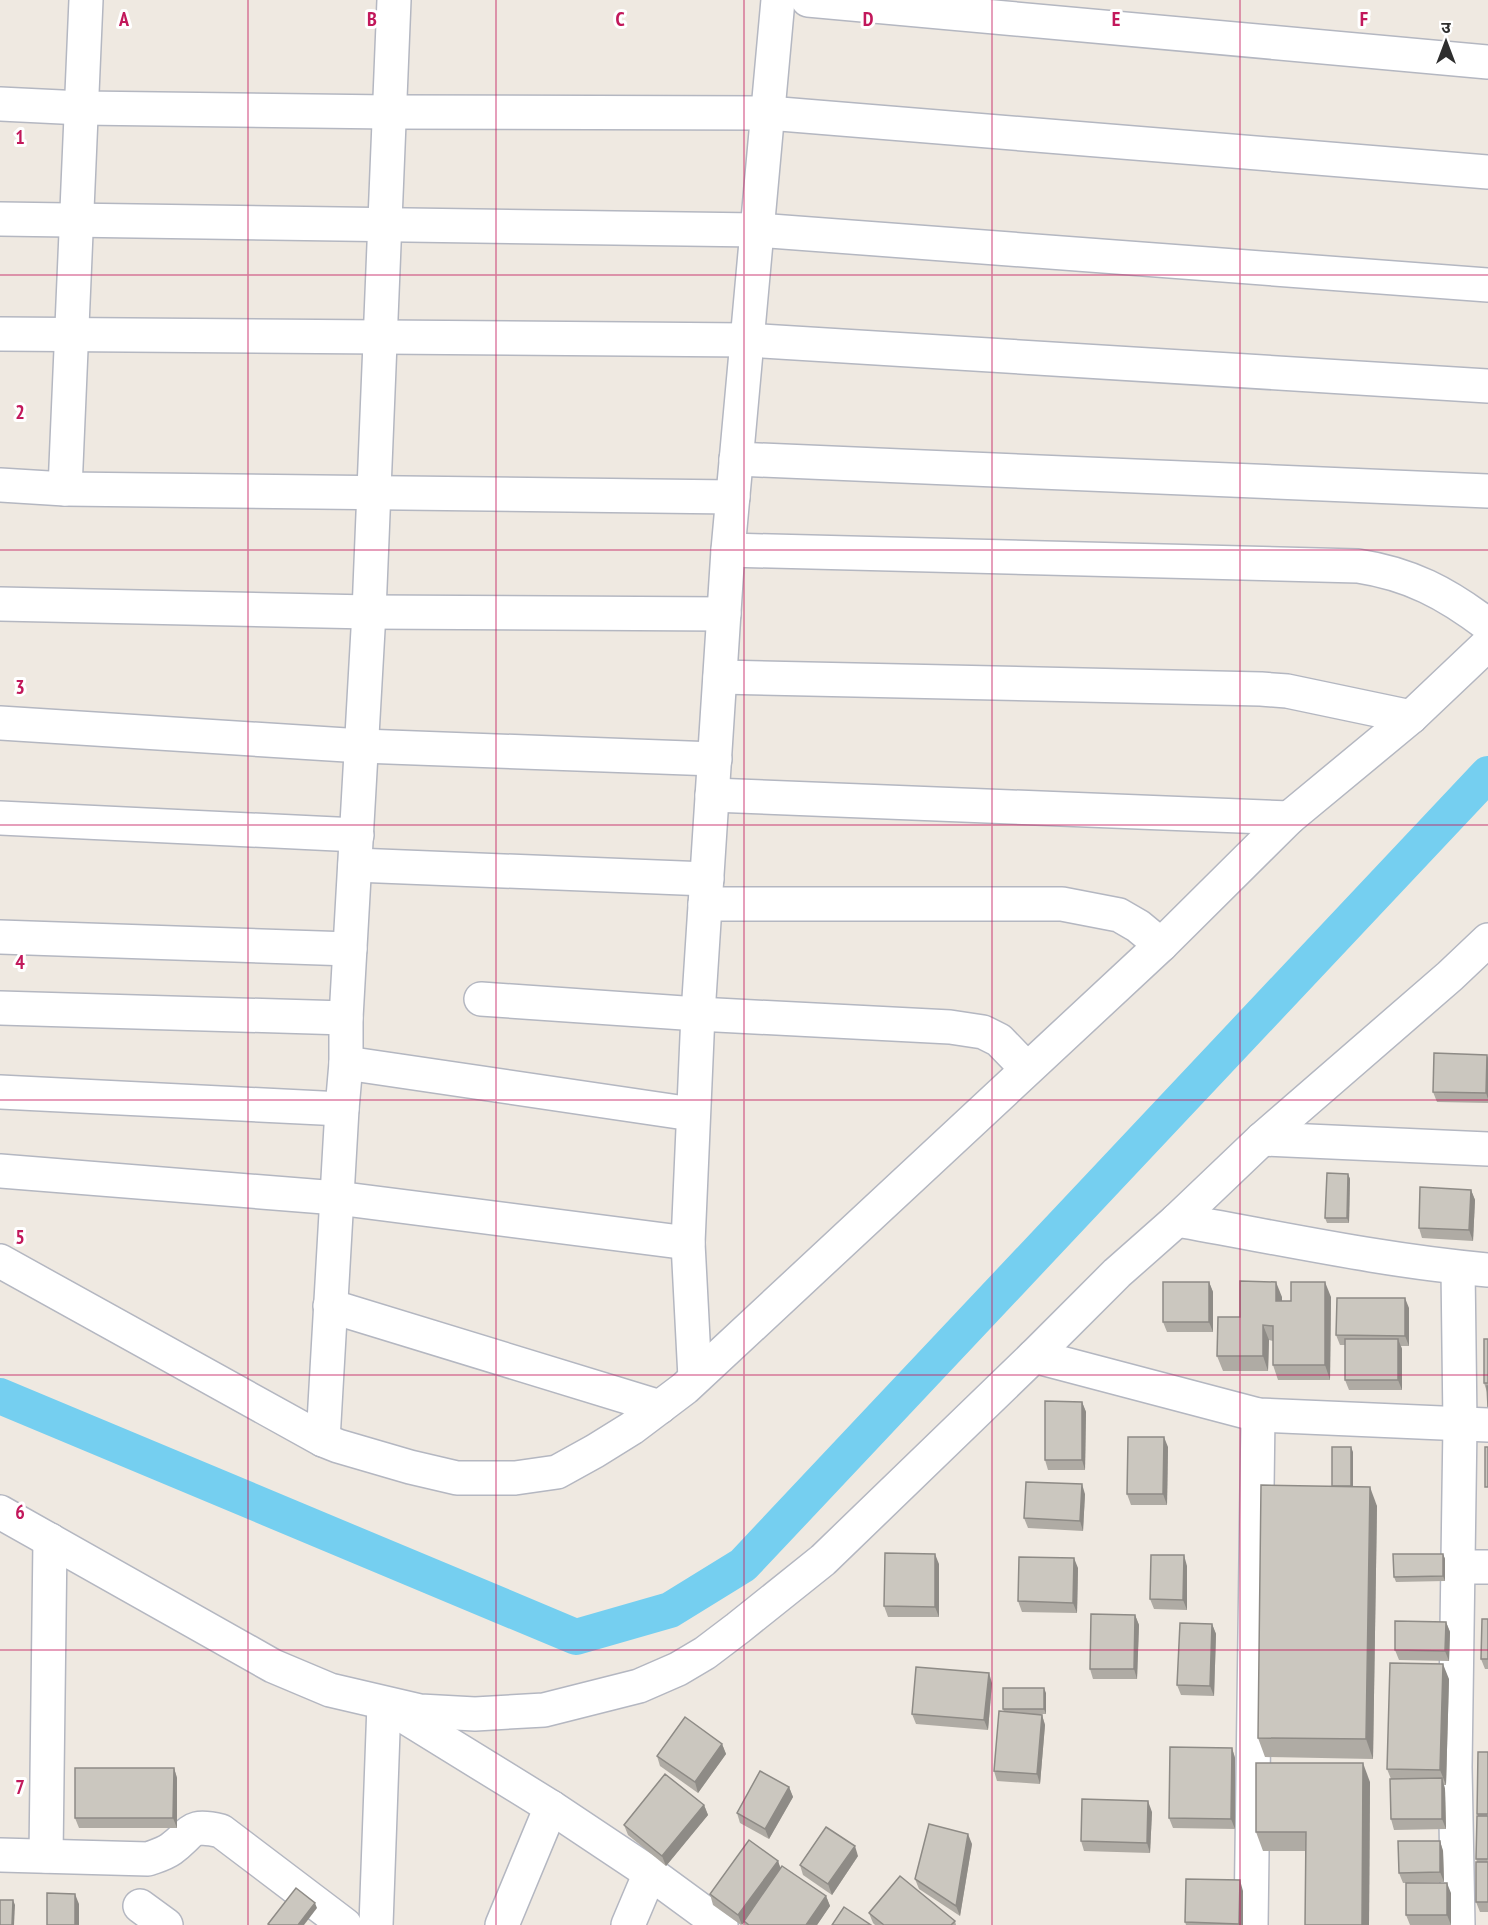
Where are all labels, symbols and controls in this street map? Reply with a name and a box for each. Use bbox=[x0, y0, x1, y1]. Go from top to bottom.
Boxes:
text: A bbox=[118, 6, 130, 32]
text: B bbox=[367, 6, 377, 32]
text: C bbox=[615, 6, 625, 32]
text: D bbox=[863, 6, 874, 32]
text: E bbox=[1112, 6, 1120, 32]
text: F bbox=[1360, 6, 1368, 32]
north arrow bbox=[1416, 12, 1476, 72]
text: उ bbox=[1441, 17, 1451, 37]
text: 1 bbox=[15, 124, 25, 150]
text: 2 bbox=[15, 399, 25, 425]
text: 3 bbox=[15, 674, 25, 700]
text: 4 bbox=[15, 949, 25, 975]
text: 5 bbox=[15, 1224, 25, 1250]
text: 6 bbox=[15, 1499, 25, 1525]
text: 7 bbox=[15, 1774, 25, 1800]

